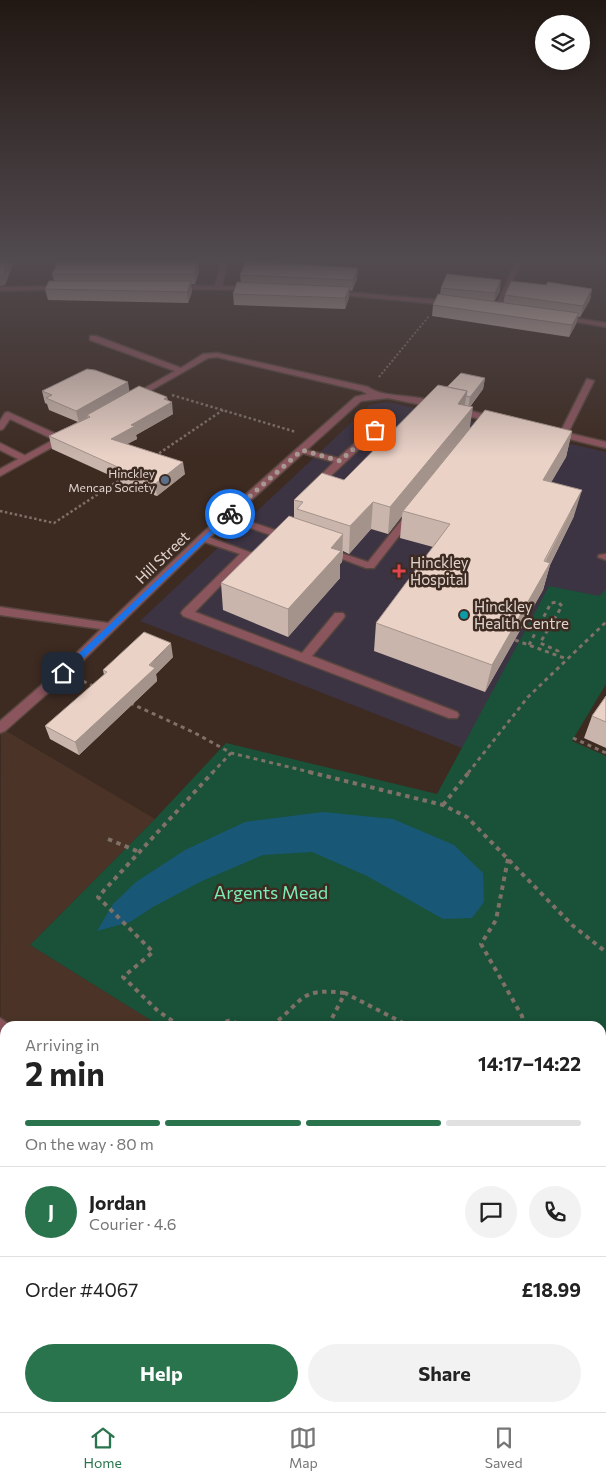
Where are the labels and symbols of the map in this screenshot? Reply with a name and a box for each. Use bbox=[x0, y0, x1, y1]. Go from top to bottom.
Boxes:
pin bbox=[354, 409, 396, 451]
place label: Hinckley Mencap Society bbox=[68, 466, 155, 494]
marker: Hinckley Mencap Society bbox=[159, 474, 171, 486]
courier bbox=[205, 489, 255, 539]
street label: Hill Street bbox=[131, 527, 193, 587]
place label: Hinckley Hospital bbox=[410, 553, 469, 588]
marker: Hinckley Hospital bbox=[392, 564, 406, 578]
place label: Hinckley Health Centre bbox=[474, 597, 569, 632]
marker: Hinckley Health Centre bbox=[458, 609, 470, 621]
pin bbox=[42, 652, 84, 694]
park label: Argents Mead bbox=[214, 881, 328, 903]

